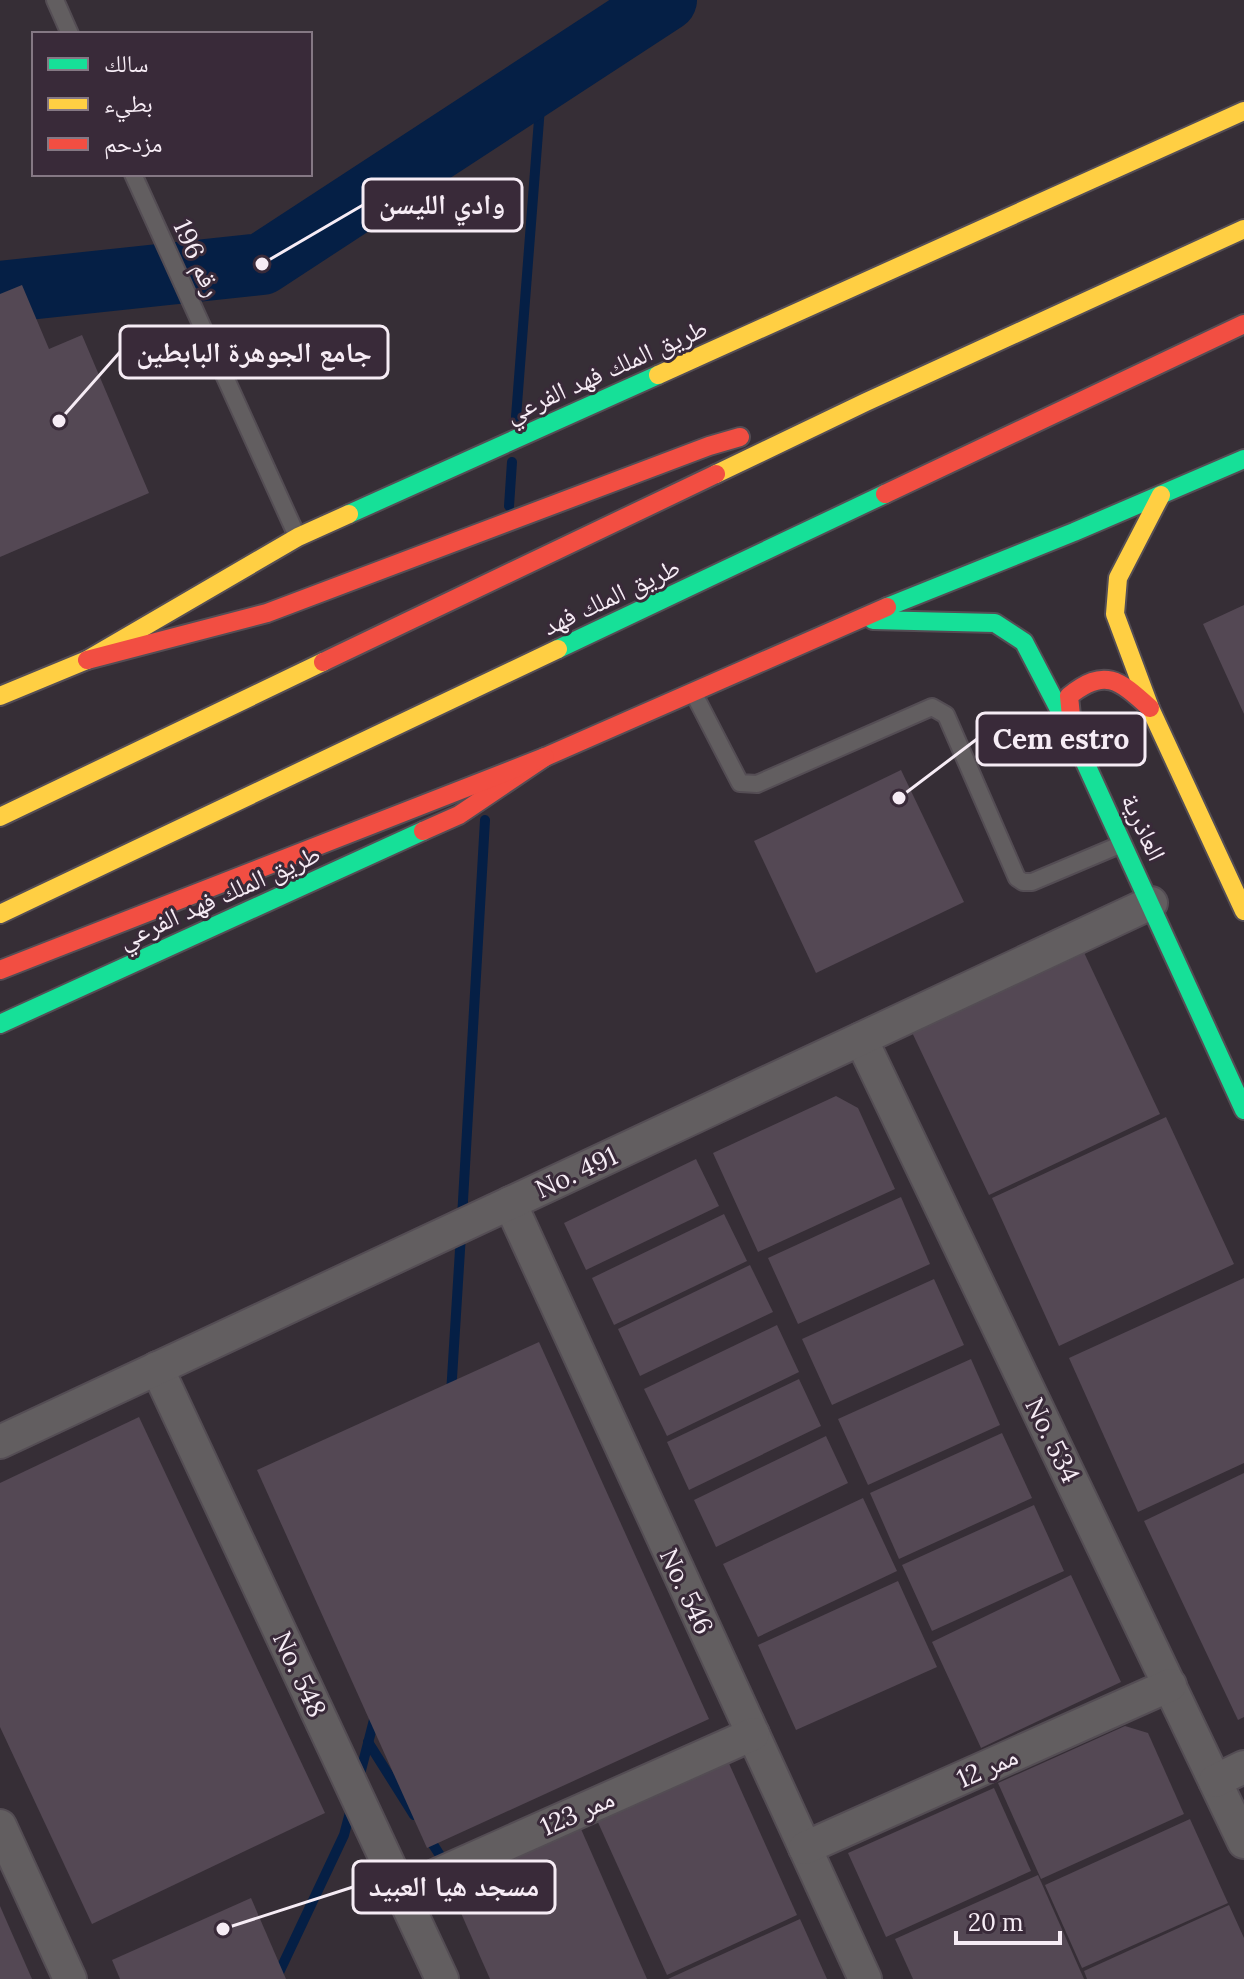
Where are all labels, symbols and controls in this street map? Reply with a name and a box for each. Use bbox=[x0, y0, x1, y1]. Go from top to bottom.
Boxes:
legend bbox=[32, 32, 312, 176]
text: سالك bbox=[104, 48, 149, 79]
text: بطيء bbox=[104, 88, 153, 123]
text: مزدحم bbox=[104, 128, 163, 160]
callout: وادي الليسن bbox=[363, 179, 522, 231]
text: وادي الليسن bbox=[379, 186, 505, 227]
street label: رقم 196 bbox=[166, 214, 230, 302]
street label: طريق الملك فهد الفرعي bbox=[500, 311, 714, 434]
callout: جامع الجوهرة البابطين bbox=[120, 326, 388, 378]
text: جامع الجوهرة البابطين bbox=[136, 334, 372, 371]
street label: طريق الملك فهد bbox=[537, 550, 685, 642]
callout: Cem estro bbox=[977, 713, 1145, 765]
text: Cem estro bbox=[993, 721, 1129, 757]
street label: العاذرية bbox=[1114, 788, 1174, 866]
street label: طريق الملك فهد الفرعي bbox=[113, 837, 327, 960]
street label: No. 491 bbox=[530, 1139, 622, 1205]
street label: No. 534 bbox=[1018, 1392, 1088, 1488]
street label: No. 546 bbox=[653, 1543, 721, 1639]
street label: No. 548 bbox=[266, 1626, 334, 1722]
street label: ممر 12 bbox=[951, 1739, 1023, 1795]
street label: ممر 123 bbox=[535, 1781, 619, 1843]
callout: مسجد هيا العبيد bbox=[353, 1861, 555, 1913]
text: مسجد هيا العبيد bbox=[369, 1868, 539, 1904]
scale bar bbox=[956, 1895, 1060, 1945]
text: 20 m bbox=[968, 1907, 1024, 1938]

